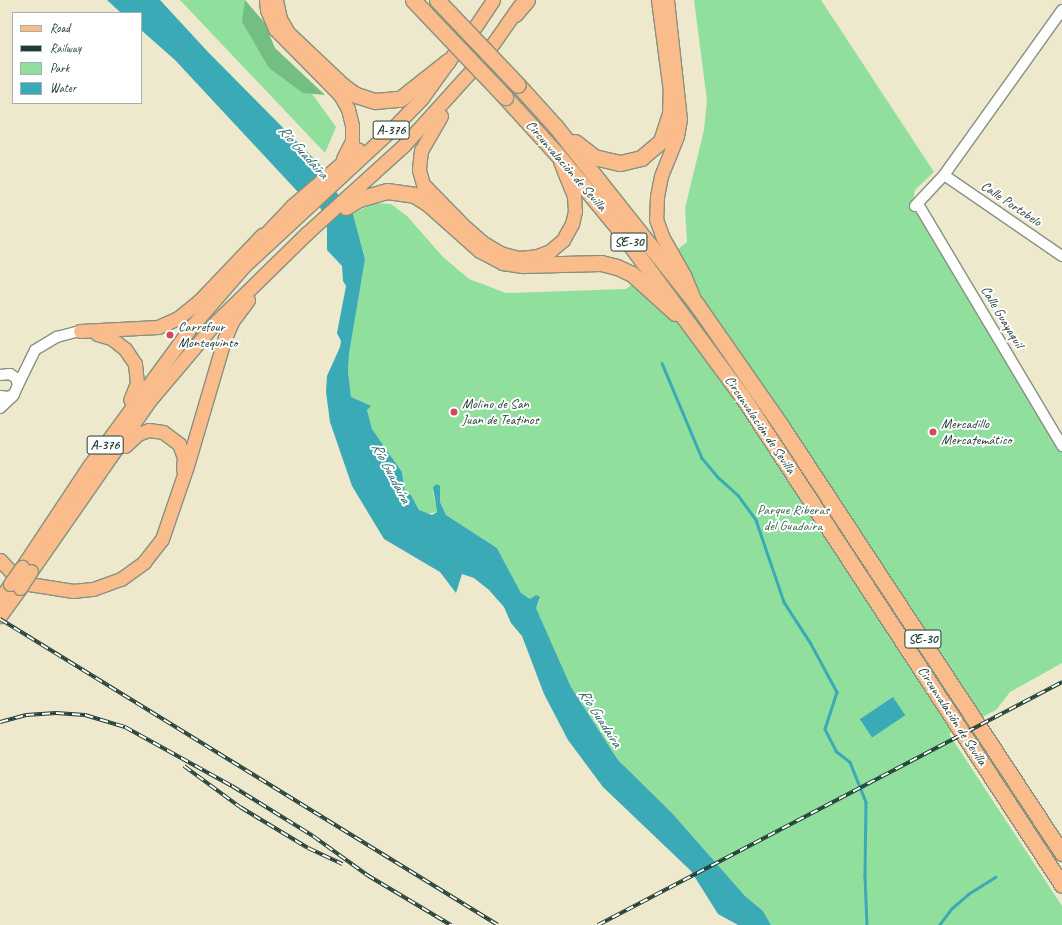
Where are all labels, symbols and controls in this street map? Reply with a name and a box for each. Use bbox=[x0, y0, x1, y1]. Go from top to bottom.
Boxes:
legend bbox=[12, 12, 142, 104]
text: Road bbox=[50, 20, 70, 36]
text: Railway bbox=[50, 40, 81, 56]
text: Park bbox=[50, 60, 69, 76]
text: Water bbox=[50, 80, 76, 96]
street label: Circunvalación de Sevilla bbox=[522, 117, 610, 215]
road number: A-376 bbox=[372, 119, 410, 141]
water label: Río Guadaíra bbox=[274, 122, 332, 182]
street label: Calle Portobelo bbox=[978, 178, 1044, 230]
road number: SE-30 bbox=[610, 231, 648, 253]
street label: Calle Guayaquil bbox=[977, 283, 1027, 351]
place label: Carrefour Montequinto bbox=[178, 319, 237, 352]
marker: Carrefour Montequinto bbox=[165, 330, 175, 340]
street label: Circunvalación de Sevilla bbox=[721, 373, 799, 477]
place label: Molino de San Juan de Teatinos bbox=[462, 396, 539, 428]
marker: Molino de San Juan de Teatinos bbox=[449, 407, 459, 417]
place label: Mercadillo Mercatemático bbox=[941, 416, 1012, 448]
marker: Mercadillo Mercatemático bbox=[928, 427, 938, 437]
road number: A-376 bbox=[86, 434, 124, 456]
water label: Río Guadaíra bbox=[368, 440, 414, 506]
park label: Parque Riberas del Guadaira bbox=[757, 502, 829, 534]
road number: SE-30 bbox=[904, 628, 942, 650]
street label: Circunvalación de Sevilla bbox=[914, 664, 990, 768]
water label: Río Guadaíra bbox=[575, 686, 625, 750]

